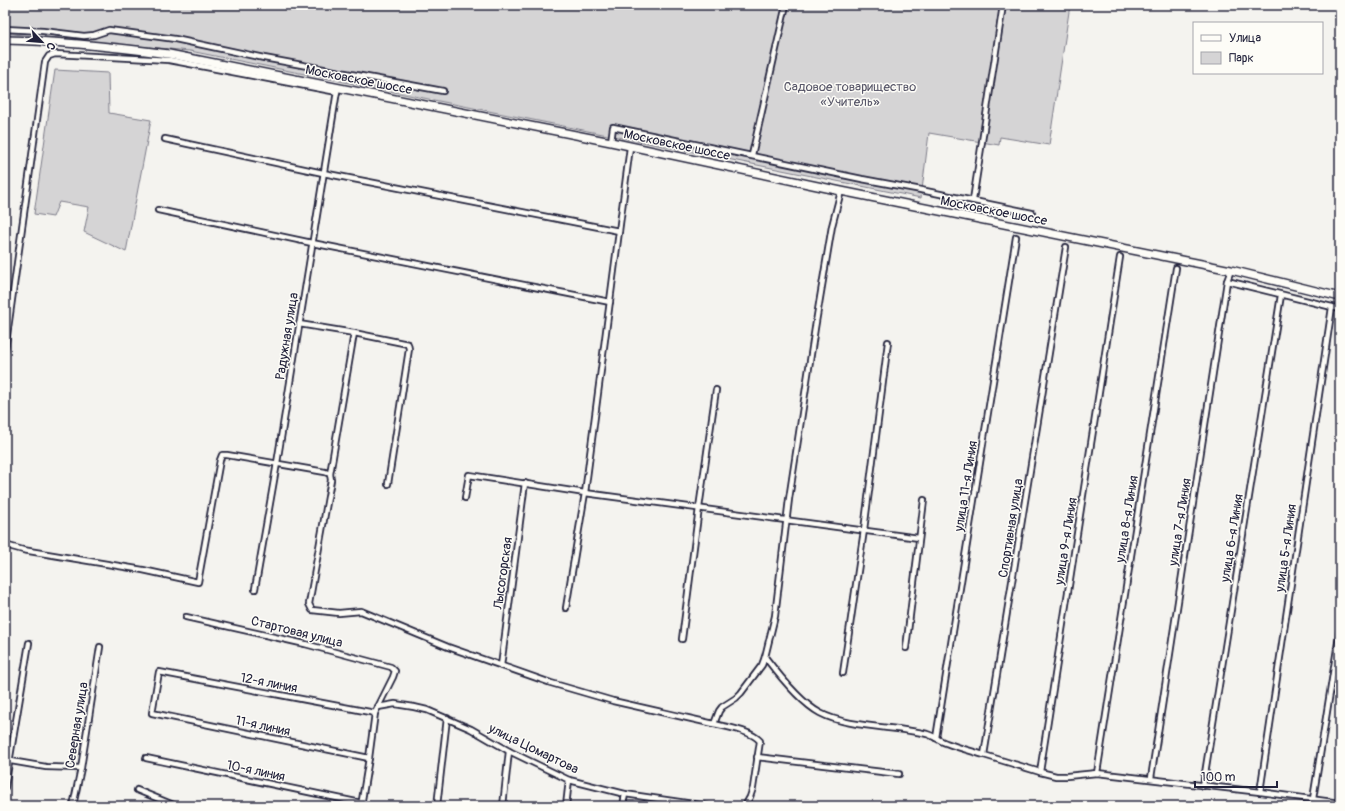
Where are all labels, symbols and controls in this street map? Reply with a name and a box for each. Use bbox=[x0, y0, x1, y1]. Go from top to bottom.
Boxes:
north arrow bbox=[22, 22, 62, 62]
legend bbox=[1193, 22, 1323, 74]
text: Улица bbox=[1229, 31, 1261, 46]
text: С bbox=[43, 40, 58, 52]
text: Парк bbox=[1229, 51, 1254, 66]
street label: Московское шоссе bbox=[304, 62, 414, 98]
park label: Садовое товарищество «Учитель» bbox=[784, 79, 916, 110]
street label: Московское шоссе bbox=[622, 126, 732, 164]
street label: Московское шоссе bbox=[939, 193, 1049, 229]
street label: Радужная улица bbox=[272, 291, 302, 381]
street label: улица 11-я Линия bbox=[951, 440, 981, 534]
street label: улица 8-я Линия bbox=[1112, 474, 1142, 565]
street label: Спортивная улица bbox=[995, 477, 1027, 579]
street label: улица 7-я Линия bbox=[1165, 477, 1195, 568]
street label: улица 6-я Линия bbox=[1217, 493, 1247, 584]
street label: улица 9-я Линия bbox=[1051, 496, 1081, 587]
street label: улица 5-я Линия bbox=[1272, 503, 1300, 594]
street label: Лысогорская bbox=[490, 536, 516, 611]
street label: Стартовая улица bbox=[249, 613, 344, 651]
street label: 12-я линия bbox=[239, 670, 299, 696]
street label: Северная улица bbox=[62, 681, 92, 769]
street label: 11-я линия bbox=[234, 712, 292, 740]
street label: улица Цомартова bbox=[485, 720, 581, 778]
street label: 10-я линия bbox=[225, 757, 287, 785]
scale bar bbox=[1195, 763, 1277, 789]
text: 100 m bbox=[1201, 770, 1236, 785]

